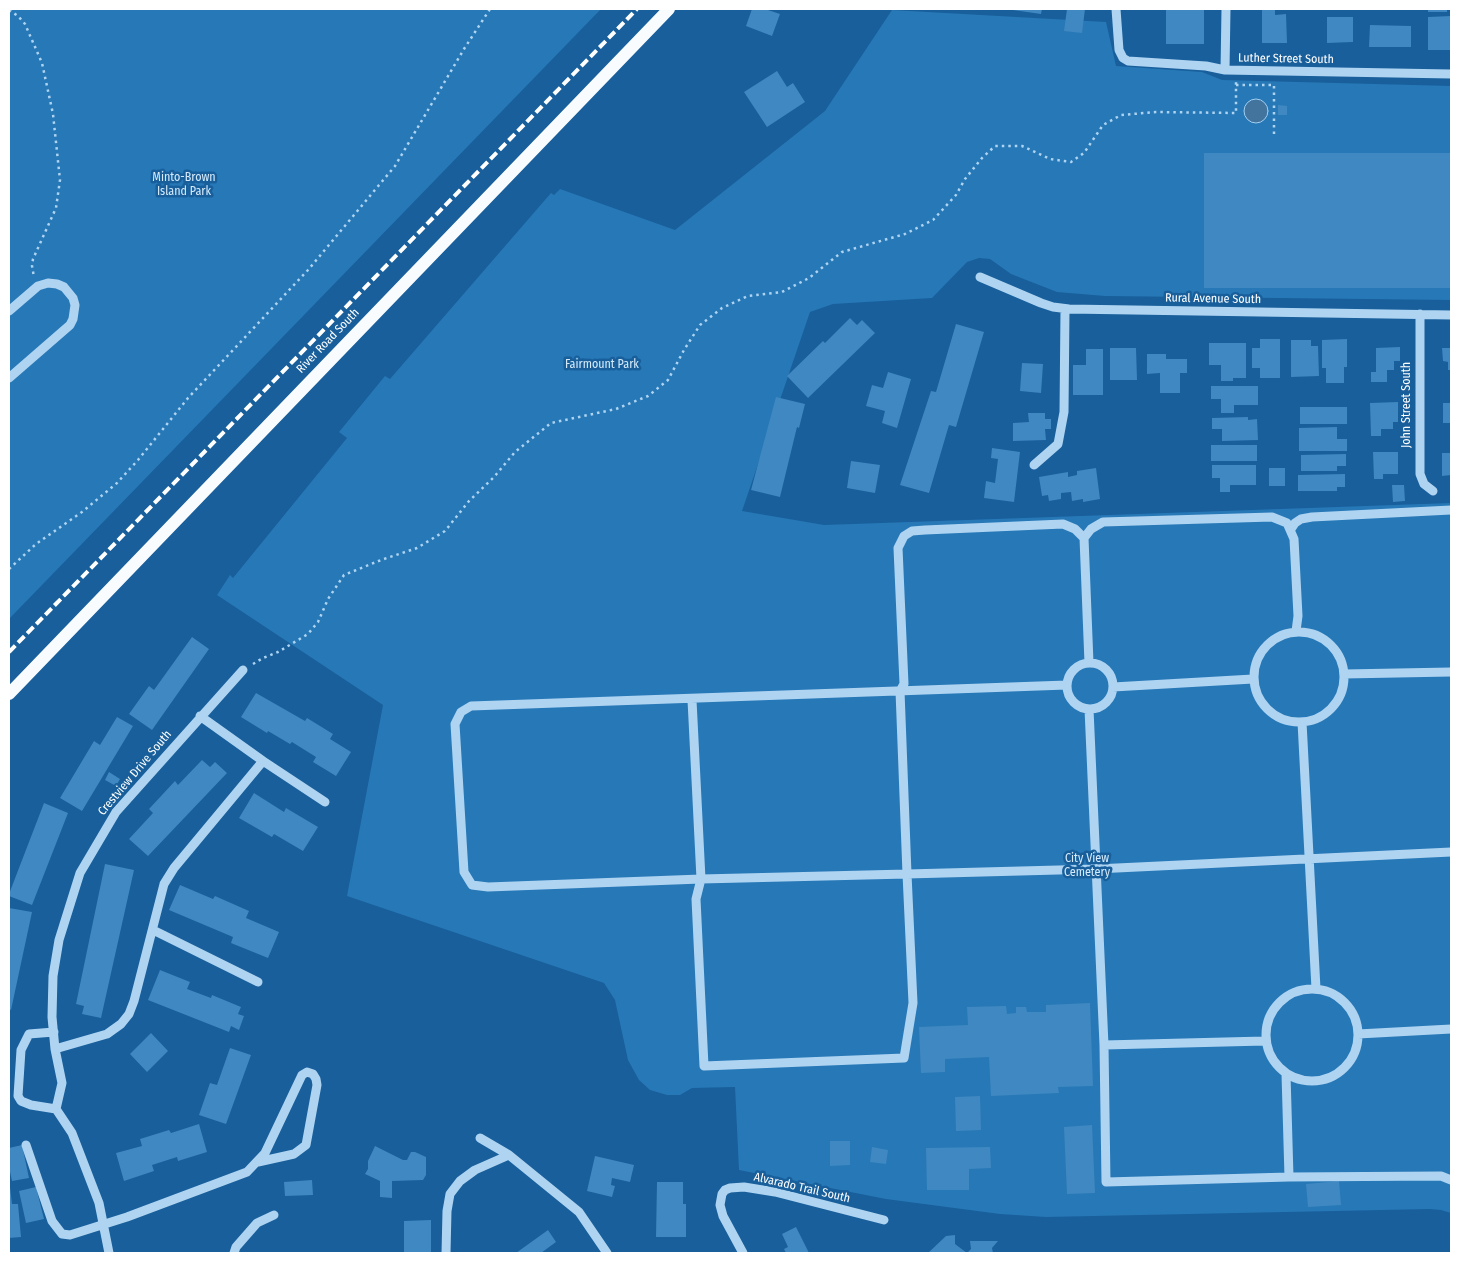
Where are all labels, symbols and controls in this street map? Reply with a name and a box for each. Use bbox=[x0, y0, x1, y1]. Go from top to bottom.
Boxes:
street label: Luther Street South bbox=[1238, 51, 1334, 67]
park label: Minto-Brown Island Park bbox=[152, 171, 216, 199]
street label: Rural Avenue South bbox=[1165, 291, 1261, 307]
street label: River Road South bbox=[294, 306, 362, 376]
park label: Fairmount Park bbox=[565, 358, 639, 372]
street label: John Street South bbox=[1400, 362, 1414, 448]
street label: Crestview Drive South bbox=[95, 728, 175, 818]
park label: City View Cemetery bbox=[1064, 852, 1110, 880]
street label: Alvarado Trail South bbox=[752, 1170, 852, 1206]

